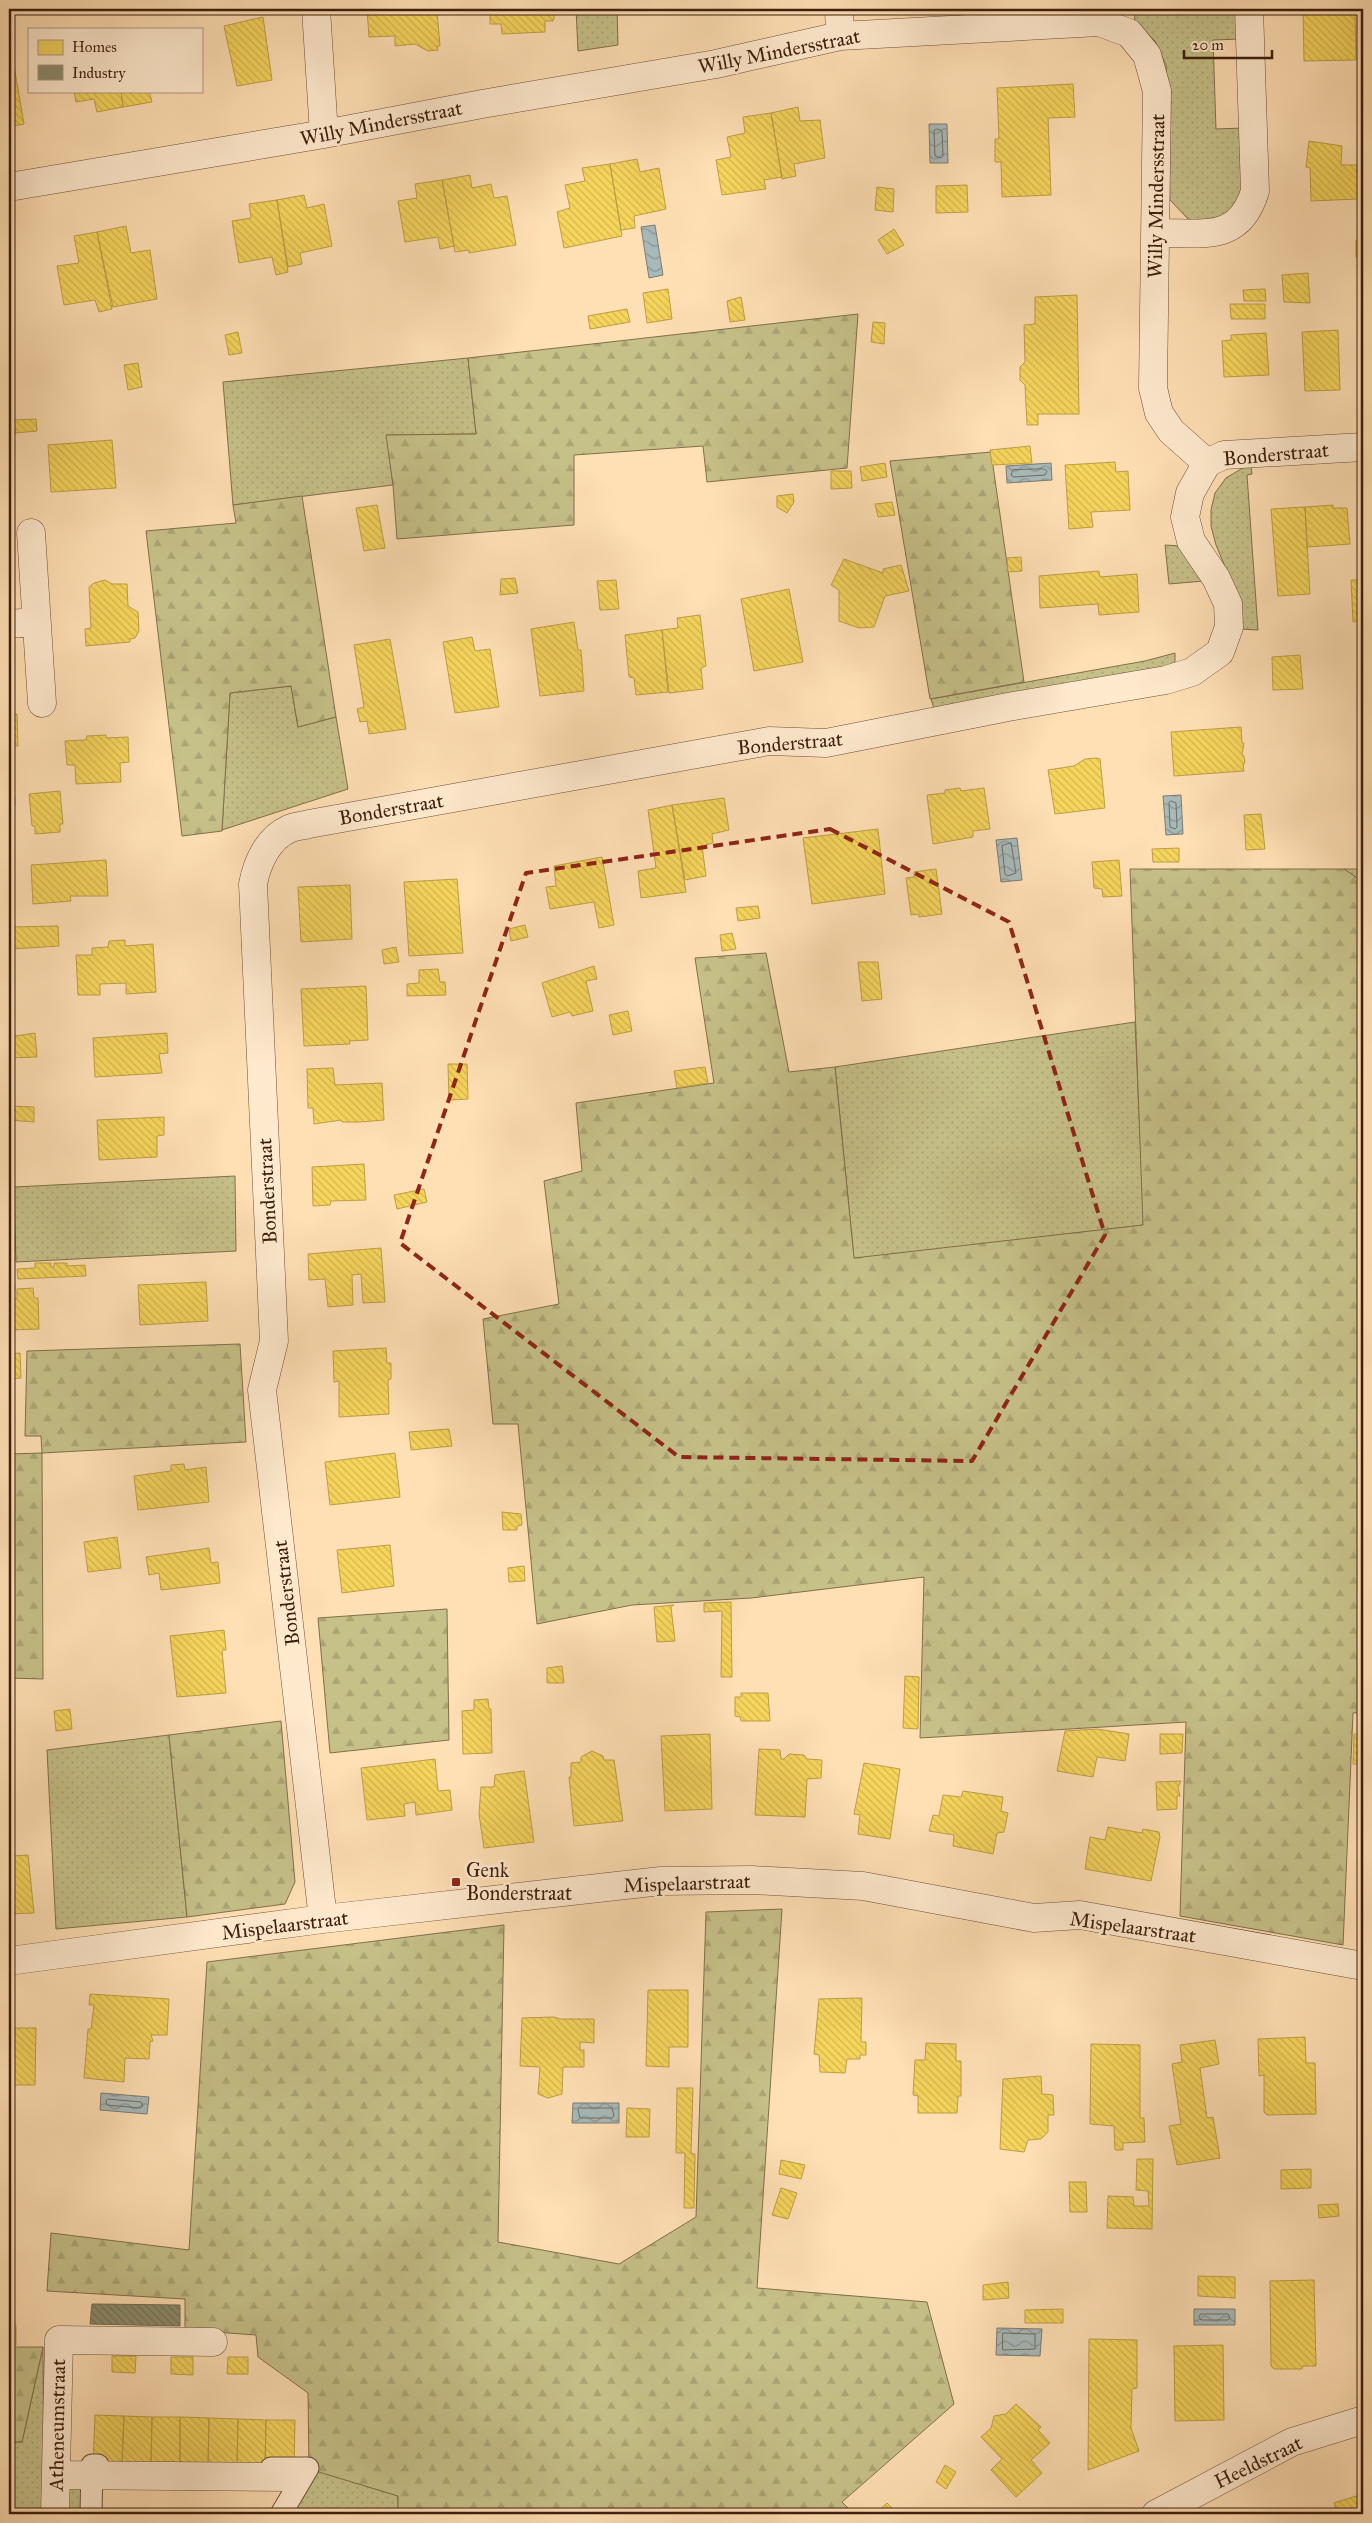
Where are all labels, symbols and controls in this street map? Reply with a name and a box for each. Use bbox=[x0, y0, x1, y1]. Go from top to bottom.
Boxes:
street label: Willy Mindersstraat bbox=[696, 24, 862, 78]
legend bbox=[28, 28, 202, 92]
scale bar bbox=[1184, 28, 1272, 60]
text: 20 m bbox=[1192, 36, 1224, 54]
text: Homes bbox=[72, 38, 117, 56]
text: Industry bbox=[72, 64, 126, 82]
street label: Willy Mindersstraat bbox=[298, 96, 464, 150]
street label: Willy Mindersstraat bbox=[1143, 113, 1169, 279]
street label: Bonderstraat bbox=[1222, 437, 1330, 471]
street label: Bonderstraat bbox=[736, 726, 844, 760]
street label: Bonderstraat bbox=[337, 788, 445, 830]
street label: Bonderstraat bbox=[252, 1137, 282, 1245]
street label: Bonderstraat bbox=[268, 1539, 304, 1647]
place label: Genk Bonderstraat bbox=[466, 1858, 572, 1905]
street label: Mispelaarstraat bbox=[623, 1869, 751, 1897]
marker: Genk Bonderstraat bbox=[450, 1876, 462, 1888]
street label: Mispelaarstraat bbox=[220, 1905, 350, 1945]
street label: Mispelaarstraat bbox=[1068, 1906, 1198, 1948]
street label: Atheneumstraat bbox=[44, 2359, 70, 2492]
street label: Heeldstraat bbox=[1210, 2430, 1306, 2494]

